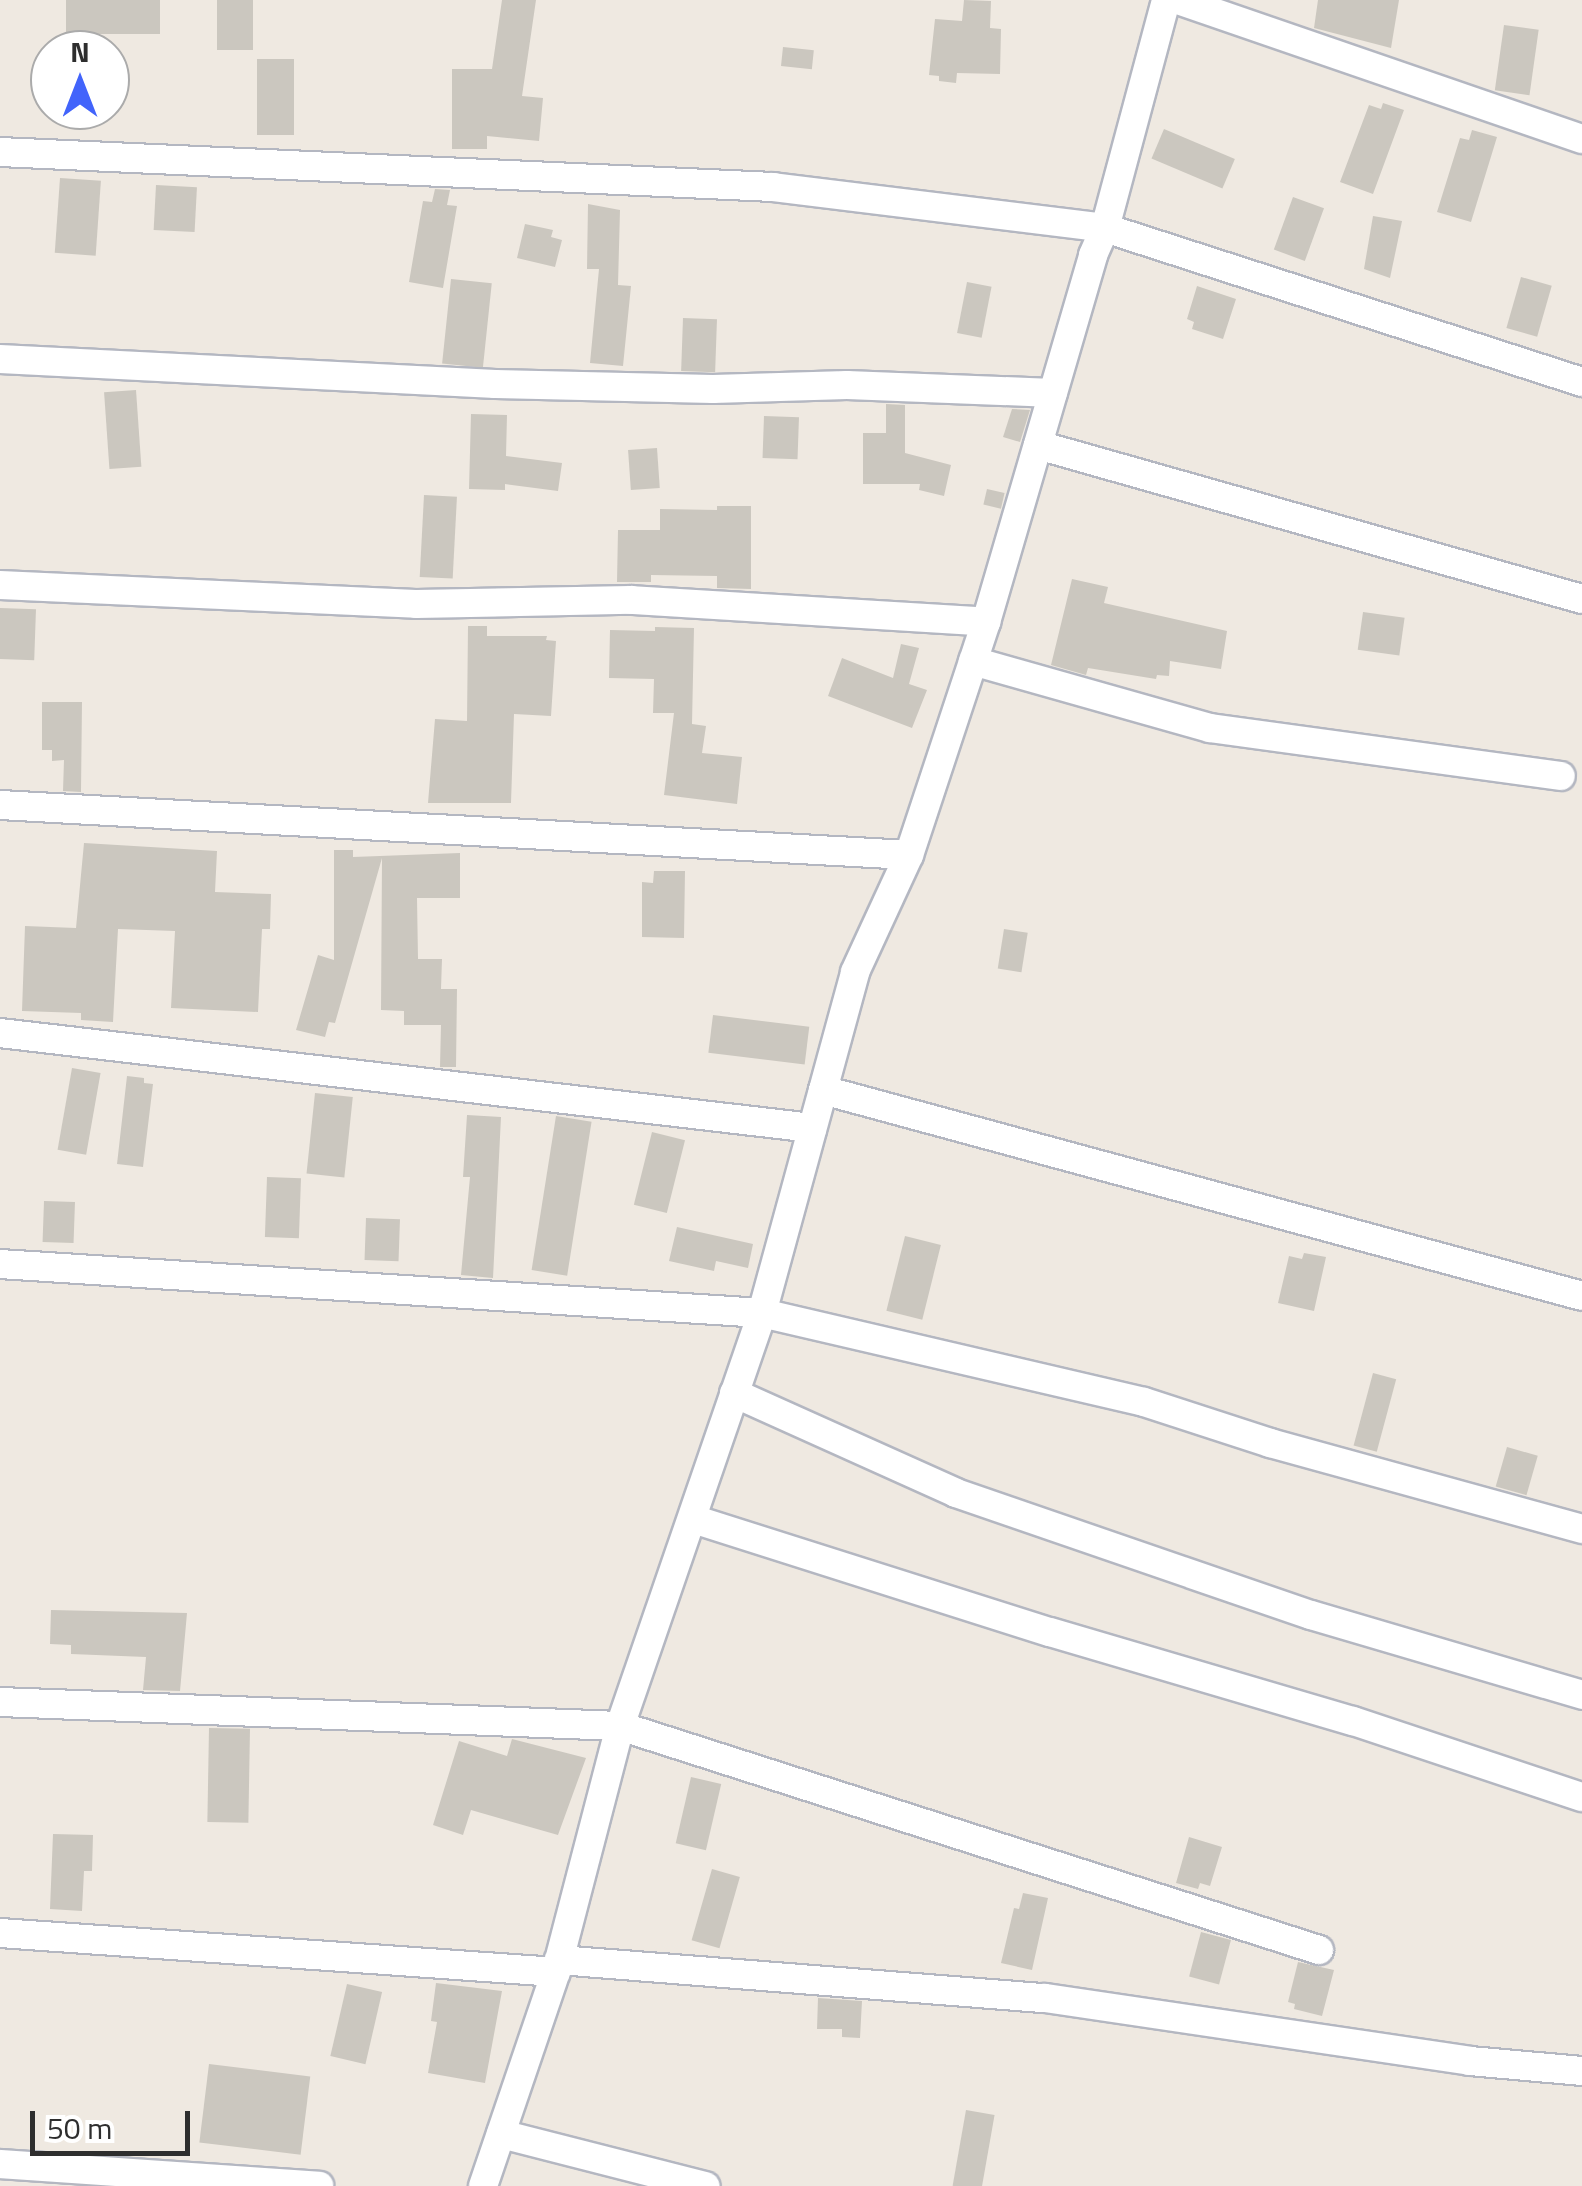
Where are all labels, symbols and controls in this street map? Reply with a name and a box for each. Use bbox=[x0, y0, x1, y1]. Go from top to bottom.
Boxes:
north arrow bbox=[30, 30, 130, 130]
text: N bbox=[70, 30, 90, 73]
scale bar bbox=[35, 2091, 195, 2153]
text: 50 m bbox=[47, 2105, 112, 2151]

